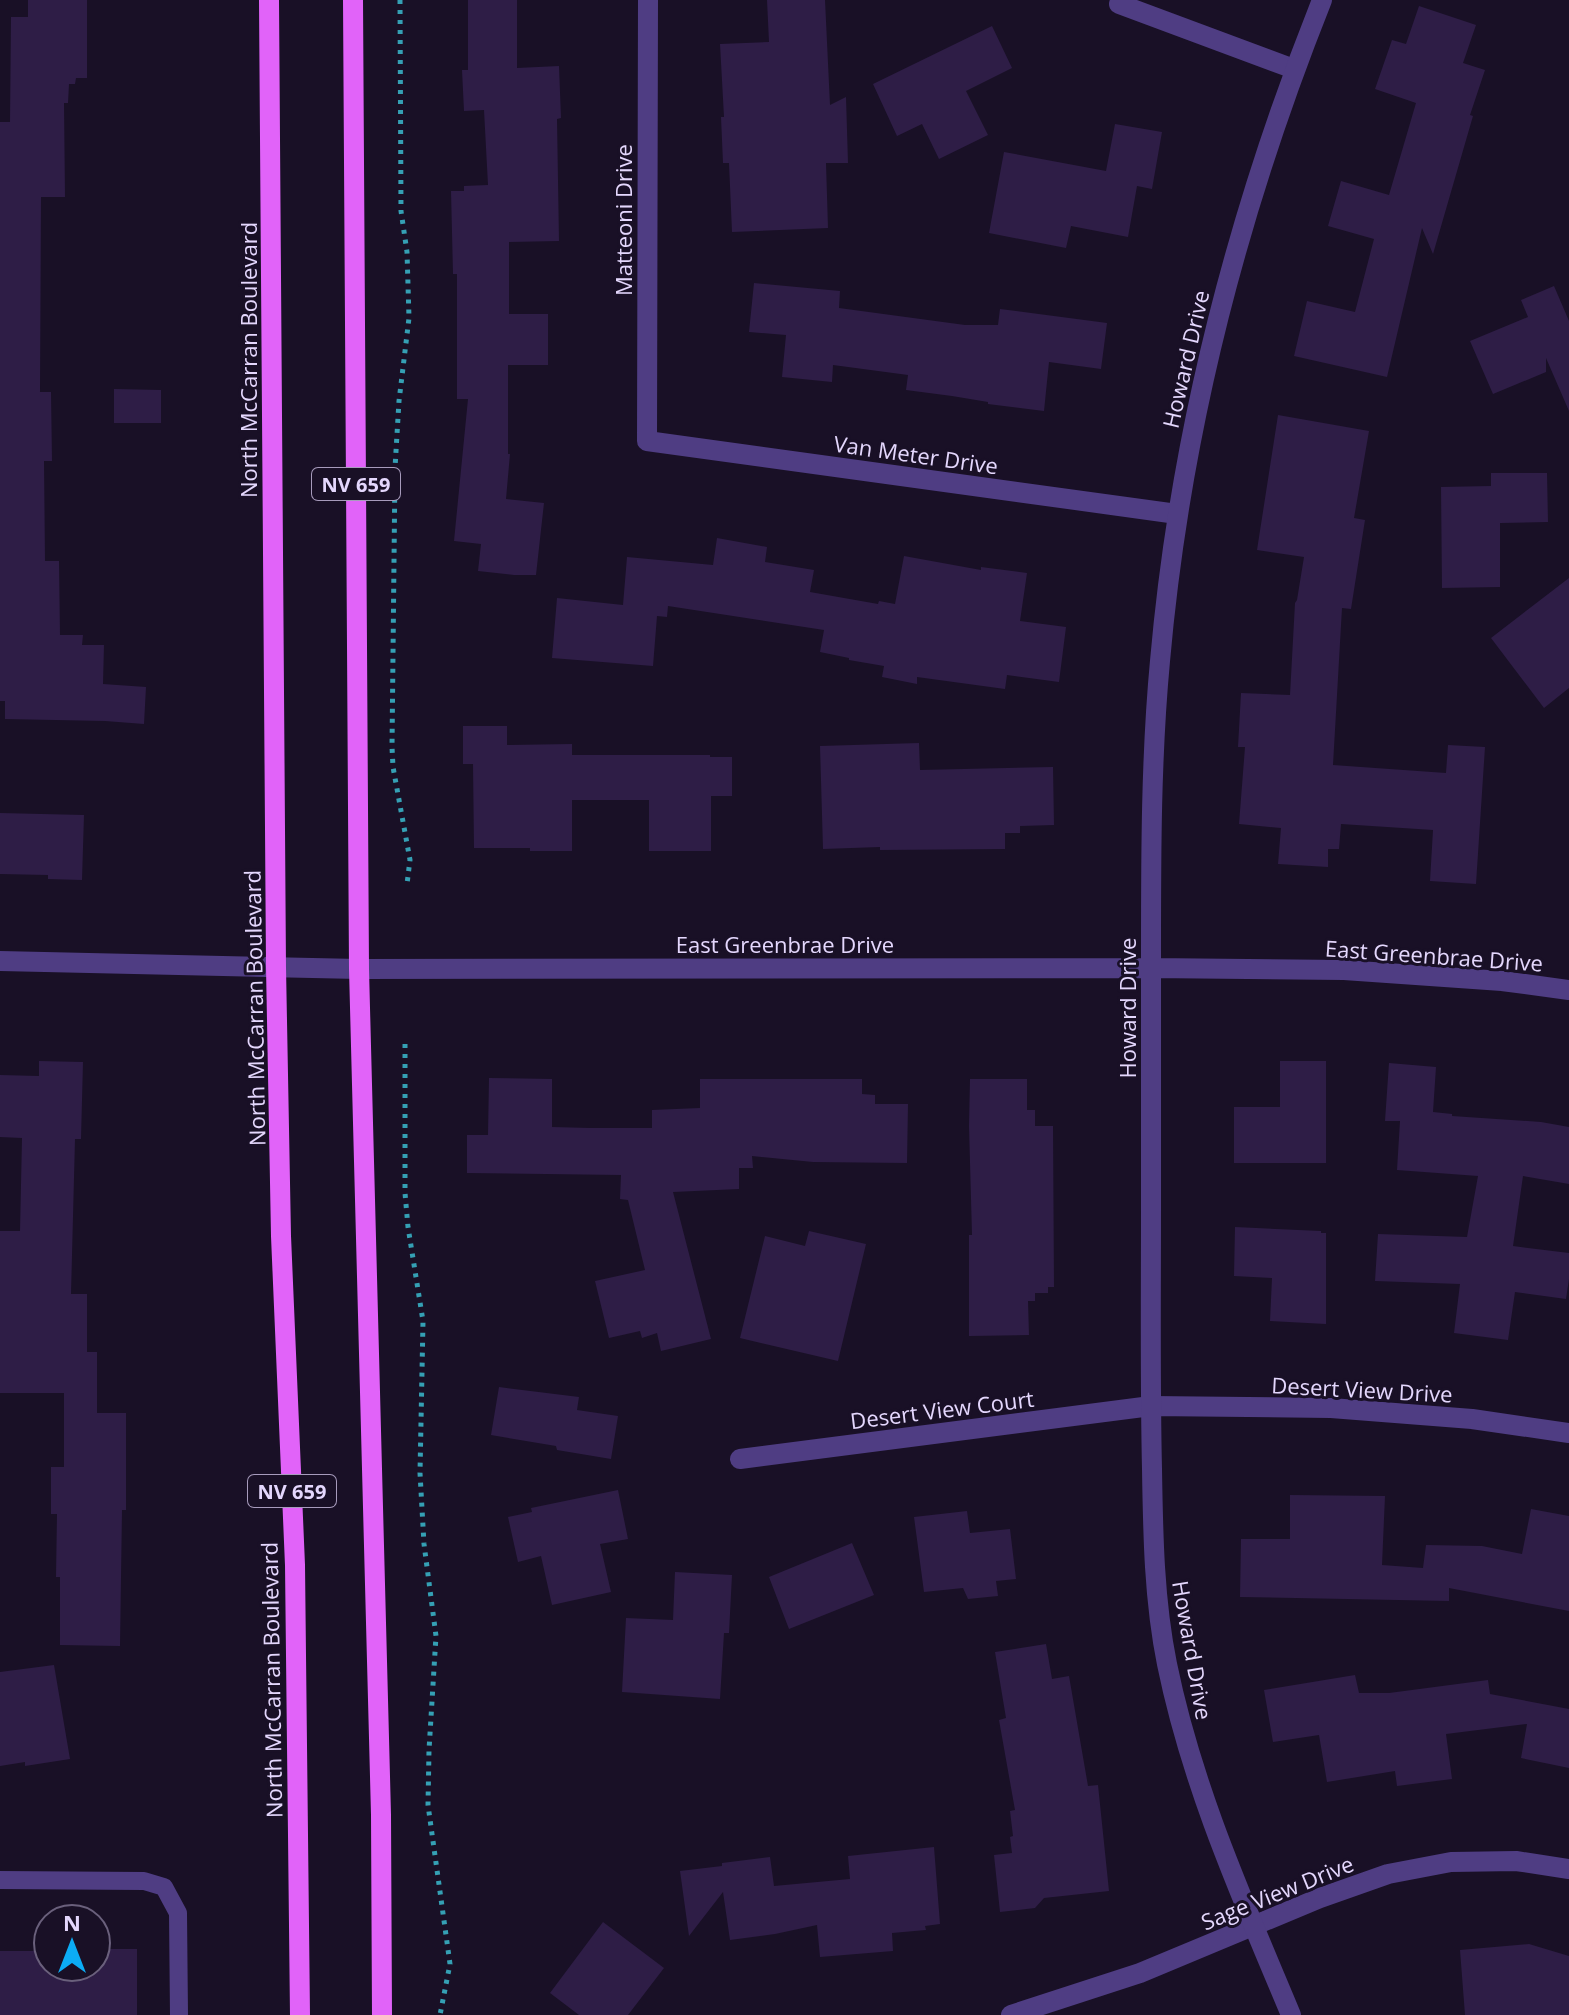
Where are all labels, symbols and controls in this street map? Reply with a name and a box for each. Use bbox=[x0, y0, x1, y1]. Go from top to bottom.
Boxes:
street label: Matteoni Drive bbox=[608, 144, 638, 296]
street label: North McCarran Boulevard bbox=[233, 222, 263, 498]
street label: Howard Drive bbox=[1155, 287, 1215, 431]
street label: Van Meter Drive bbox=[832, 428, 1000, 480]
road number: NV 659 bbox=[312, 468, 400, 500]
street label: North McCarran Boulevard bbox=[237, 870, 271, 1146]
street label: East Greenbrae Drive bbox=[676, 929, 894, 959]
street label: East Greenbrae Drive bbox=[1324, 932, 1544, 978]
street label: Howard Drive bbox=[1112, 938, 1142, 1078]
street label: Desert View Drive bbox=[1271, 1369, 1453, 1409]
street label: Desert View Court bbox=[848, 1383, 1036, 1435]
road number: NV 659 bbox=[248, 1475, 336, 1507]
street label: North McCarran Boulevard bbox=[254, 1542, 288, 1818]
street label: Howard Drive bbox=[1166, 1578, 1220, 1722]
street label: Sage View Drive bbox=[1196, 1848, 1358, 1936]
north arrow bbox=[32, 1903, 112, 1983]
text: N bbox=[63, 1907, 81, 1937]

